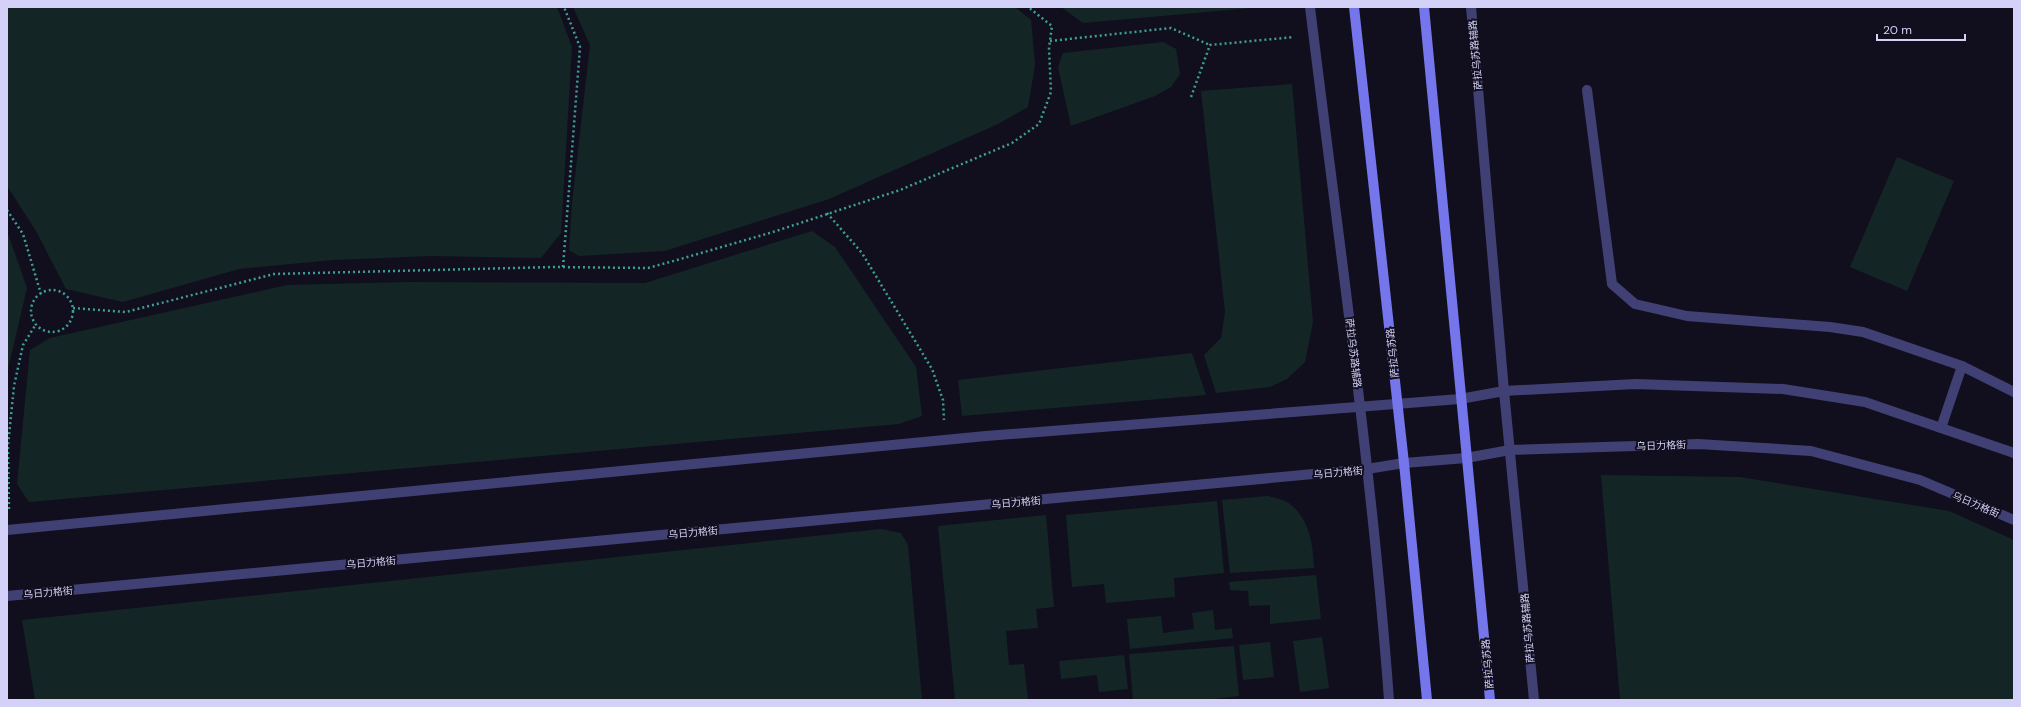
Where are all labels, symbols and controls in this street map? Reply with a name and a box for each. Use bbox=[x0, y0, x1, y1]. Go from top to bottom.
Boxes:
scale bar bbox=[1877, 16, 1965, 42]
street label: 萨拉乌苏路辅路 bbox=[1466, 20, 1485, 90]
text: 20 m bbox=[1883, 22, 1912, 38]
street label: 萨拉乌苏路辅路 bbox=[1343, 318, 1364, 389]
street label: 萨拉乌苏路 bbox=[1383, 327, 1402, 378]
street label: 乌日力格街 bbox=[1636, 438, 1686, 453]
street label: 乌日力格街 bbox=[1313, 464, 1364, 481]
street label: 乌日力格街 bbox=[1950, 489, 2001, 520]
street label: 乌日力格街 bbox=[991, 494, 1042, 511]
street label: 乌日力格街 bbox=[668, 524, 719, 541]
street label: 乌日力格街 bbox=[346, 554, 397, 571]
street label: 乌日力格街 bbox=[23, 584, 74, 601]
street label: 萨拉乌苏路辅路 bbox=[1518, 593, 1537, 663]
street label: 萨拉乌苏路 bbox=[1479, 638, 1496, 689]

